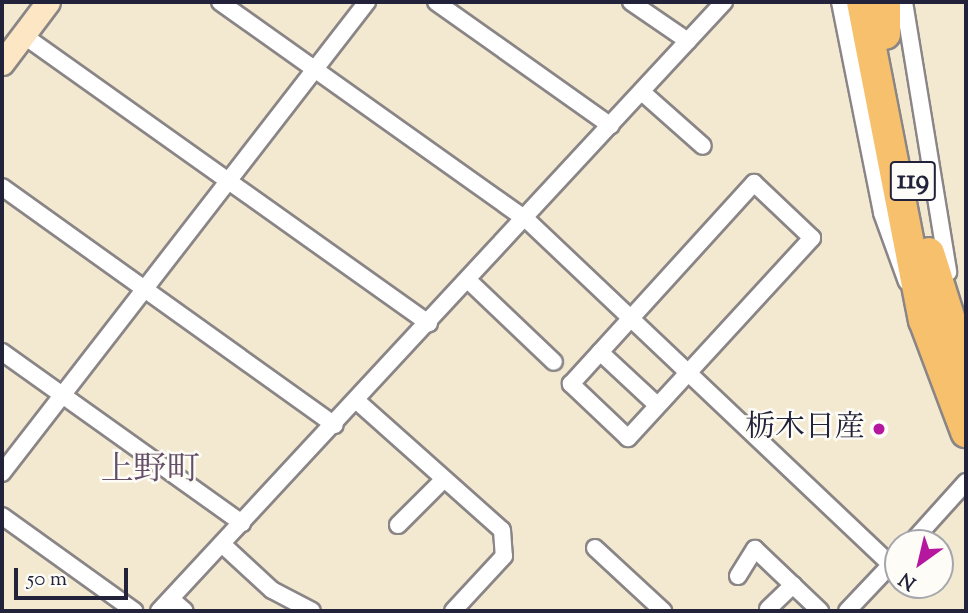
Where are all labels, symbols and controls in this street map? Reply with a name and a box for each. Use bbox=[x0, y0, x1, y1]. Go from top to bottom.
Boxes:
road number: 119 bbox=[888, 156, 937, 206]
place label: 栃木日産 bbox=[745, 411, 865, 447]
marker: 栃木日産 bbox=[871, 421, 887, 437]
district label: 上野町 bbox=[101, 452, 199, 492]
north arrow bbox=[884, 529, 954, 599]
scale bar bbox=[18, 554, 131, 598]
text: 50 m bbox=[27, 565, 67, 595]
text: N bbox=[894, 565, 922, 596]

